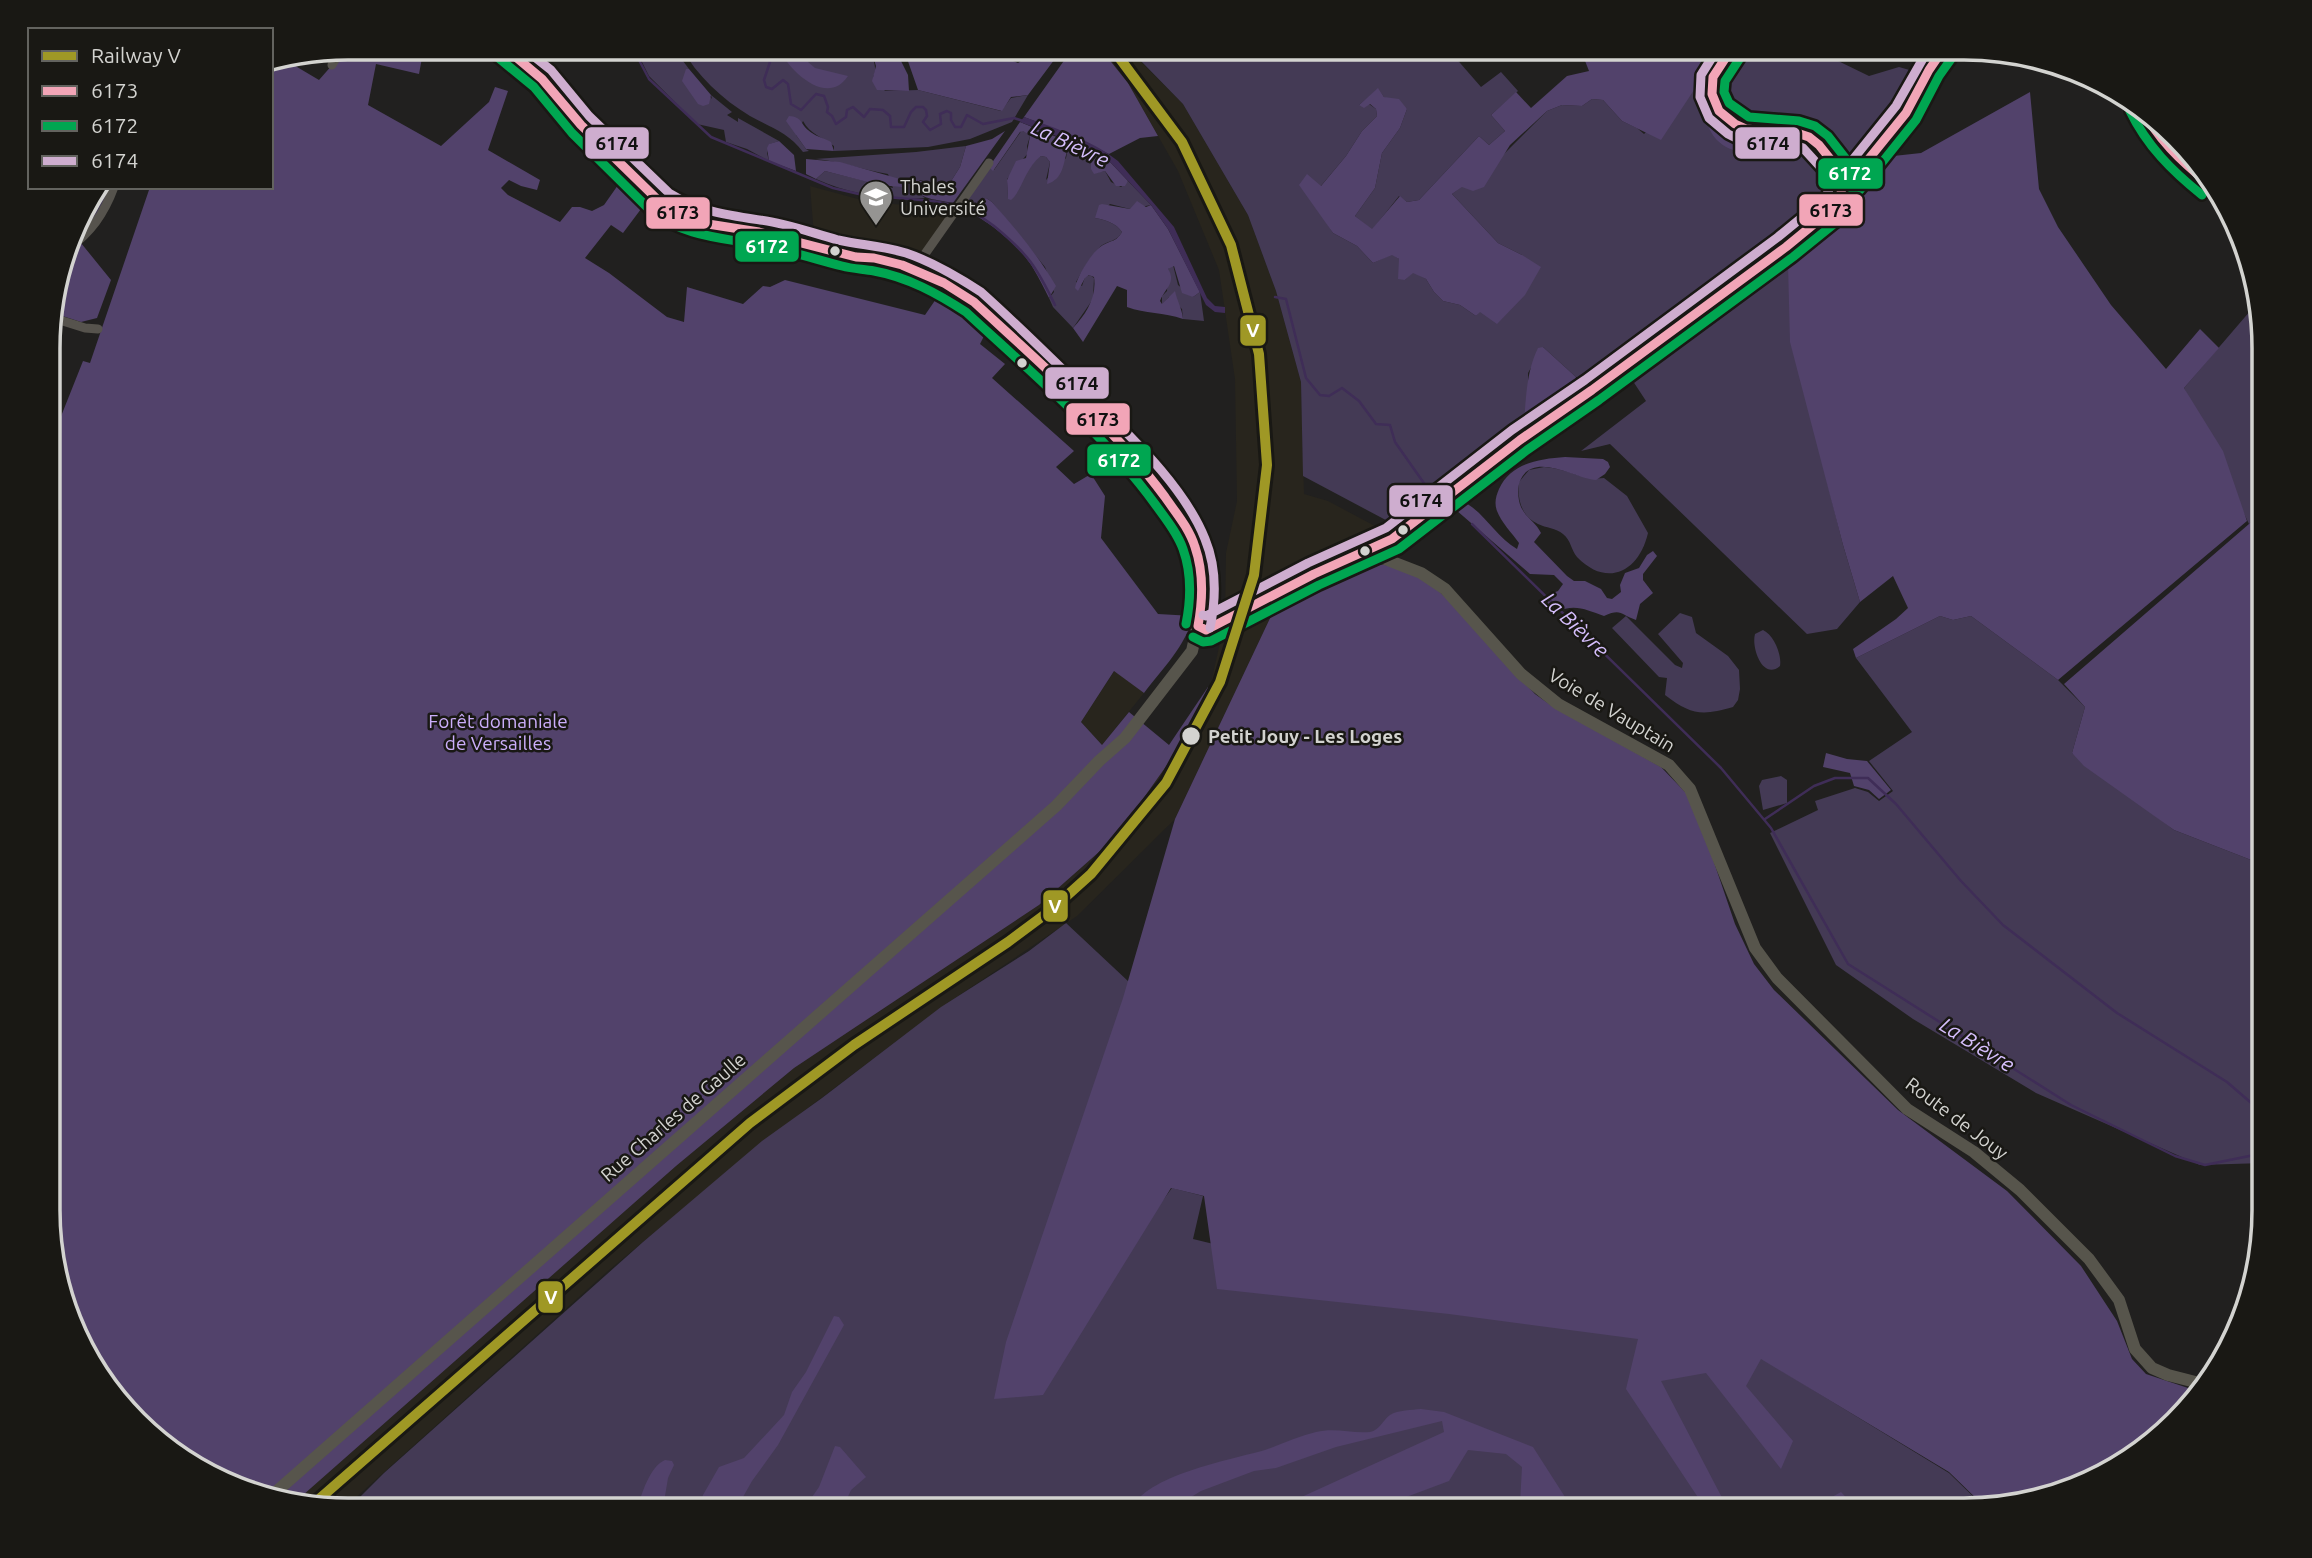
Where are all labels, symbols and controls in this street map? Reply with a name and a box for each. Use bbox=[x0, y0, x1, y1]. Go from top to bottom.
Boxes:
legend bbox=[28, 28, 273, 189]
text: Railway V bbox=[91, 43, 181, 67]
text: 6173 bbox=[91, 78, 138, 102]
text: 6172 bbox=[91, 113, 138, 137]
water label: La Bièvre bbox=[1028, 115, 1114, 172]
line badge: 6174 bbox=[584, 126, 650, 160]
line badge: 6174 bbox=[1734, 126, 1801, 160]
text: 6174 bbox=[596, 132, 639, 154]
text: 6174 bbox=[1747, 132, 1790, 154]
text: 6174 bbox=[91, 148, 138, 172]
line badge: 6172 bbox=[1817, 157, 1884, 190]
text: 6172 bbox=[1829, 162, 1871, 184]
place label: Thales Université bbox=[900, 175, 986, 219]
school or university icon: Thales Université bbox=[857, 178, 895, 227]
line badge: 6173 bbox=[1798, 193, 1864, 227]
line badge: 6173 bbox=[645, 196, 711, 230]
text: 6173 bbox=[1810, 199, 1852, 221]
text: 6173 bbox=[657, 201, 699, 223]
line badge: 6172 bbox=[734, 230, 800, 263]
text: 6172 bbox=[746, 235, 788, 257]
unlabelled marker bbox=[828, 244, 842, 258]
line badge: V bbox=[1239, 314, 1267, 347]
text: V bbox=[1246, 319, 1260, 341]
unlabelled marker bbox=[1015, 356, 1029, 370]
line badge: 6174 bbox=[1044, 366, 1110, 400]
text: 6174 bbox=[1056, 372, 1099, 394]
line badge: 6173 bbox=[1065, 402, 1131, 436]
text: 6173 bbox=[1077, 408, 1119, 430]
line badge: 6172 bbox=[1086, 443, 1152, 477]
text: 6172 bbox=[1098, 449, 1140, 471]
line badge: 6174 bbox=[1388, 484, 1454, 518]
text: 6174 bbox=[1400, 489, 1443, 511]
unlabelled marker bbox=[1396, 523, 1410, 537]
unlabelled marker bbox=[1358, 544, 1372, 558]
water label: La Bièvre bbox=[1537, 587, 1614, 662]
street label: Voie de Vauptain bbox=[1545, 663, 1679, 757]
park label: Forêt domaniale de Versailles bbox=[428, 710, 568, 754]
marker: Petit Jouy - Les Loges bbox=[1180, 725, 1202, 747]
place label: Petit Jouy - Les Loges bbox=[1208, 725, 1402, 747]
line badge: V bbox=[1042, 889, 1069, 923]
text: V bbox=[1048, 895, 1062, 917]
water label: La Bièvre bbox=[1936, 1012, 2019, 1077]
street label: Rue Charles de Gaulle bbox=[596, 1048, 750, 1186]
street label: Route de Jouy bbox=[1901, 1072, 2013, 1164]
line badge: V bbox=[537, 1280, 564, 1314]
text: V bbox=[544, 1286, 558, 1308]

